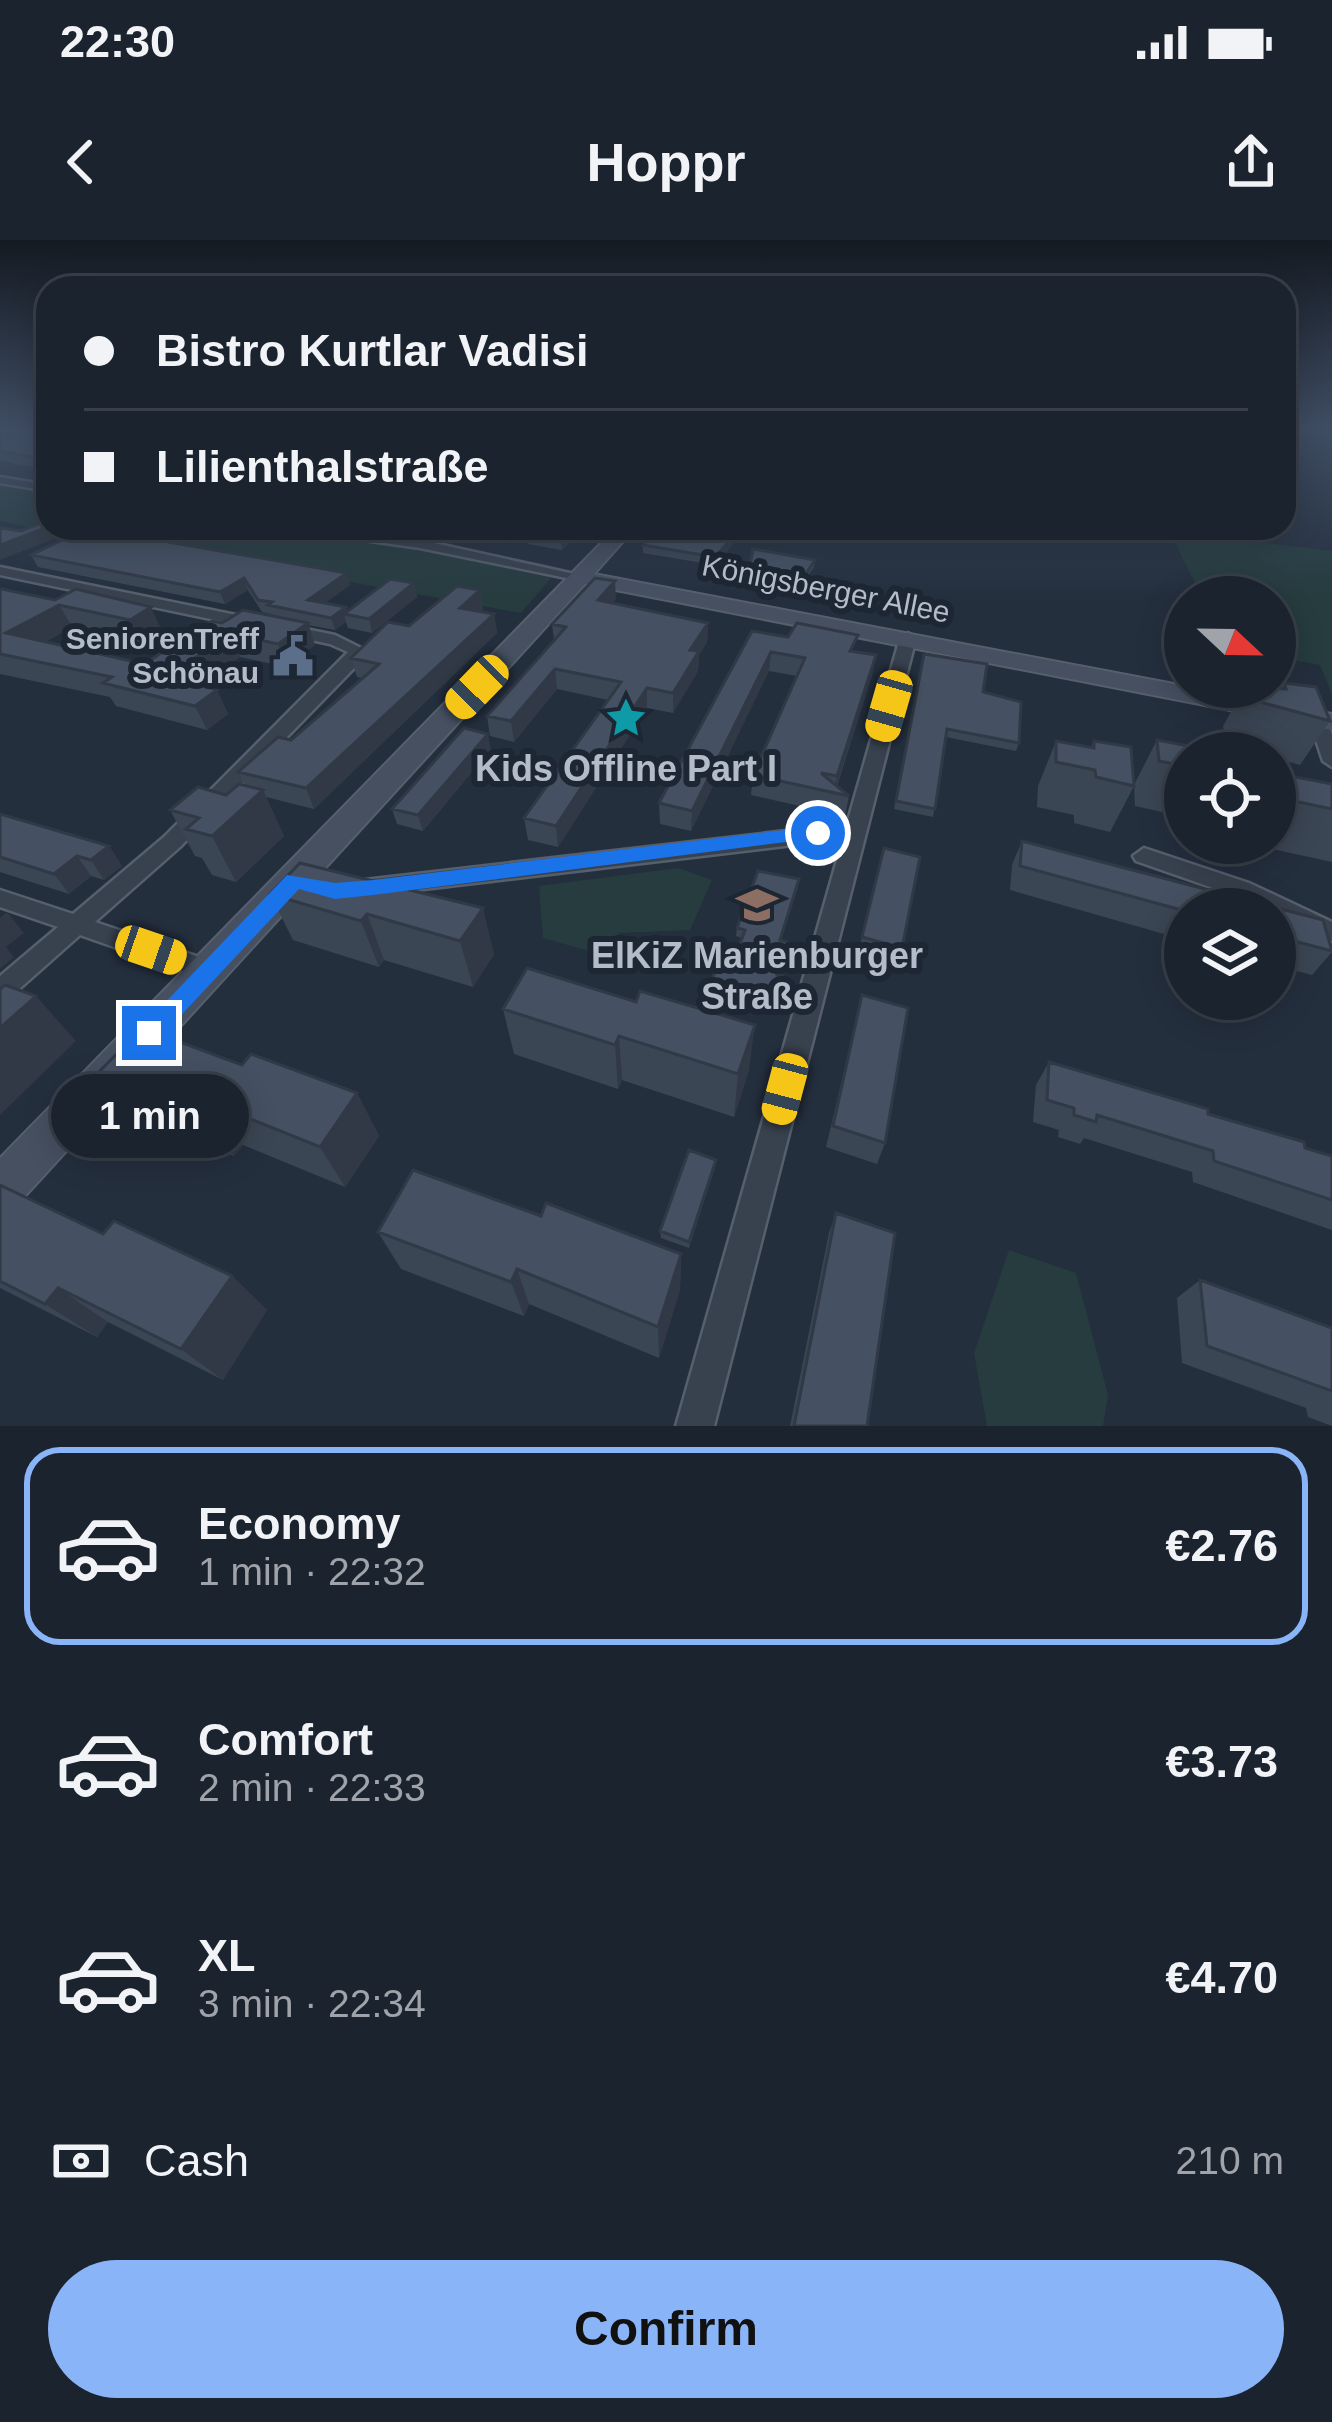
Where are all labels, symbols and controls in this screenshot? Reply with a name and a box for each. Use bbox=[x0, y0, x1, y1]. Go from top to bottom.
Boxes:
text: 22:30 bbox=[60, 16, 175, 67]
icon: back bbox=[48, 129, 114, 195]
icon: share bbox=[1218, 129, 1284, 195]
text: Hoppr bbox=[587, 132, 745, 192]
text: Bistro Kurtlar Vadisi bbox=[156, 325, 589, 376]
text: Lilienthalstraße bbox=[156, 441, 489, 492]
street label: Königsberger Allee bbox=[699, 548, 953, 629]
north arrow bbox=[1164, 576, 1296, 708]
map controls bbox=[1164, 576, 1296, 1020]
place label: SeniorenTreff Schönau bbox=[66, 622, 260, 689]
public building icon: SeniorenTreff Schönau bbox=[270, 633, 316, 679]
car bbox=[439, 649, 515, 725]
car bbox=[862, 666, 916, 746]
place icon: Kids Offline Part I bbox=[603, 695, 649, 741]
button: locate bbox=[1164, 732, 1296, 864]
place label: Kids Offline Part I bbox=[475, 748, 777, 789]
route start bbox=[791, 806, 845, 860]
school or university icon: ElKiZ Marienburger Straße bbox=[734, 882, 780, 928]
button: layers bbox=[1164, 888, 1296, 1020]
car bbox=[111, 921, 191, 979]
place label: ElKiZ Marienburger Straße bbox=[591, 935, 923, 1017]
route end bbox=[122, 1006, 176, 1060]
car bbox=[758, 1050, 812, 1128]
callout: 1 min bbox=[50, 1075, 248, 1159]
text: 1 min bbox=[99, 1094, 201, 1137]
icon: car bbox=[54, 1492, 162, 1600]
text: Economy bbox=[198, 1498, 401, 1549]
text: €2.76 bbox=[1165, 1520, 1278, 1571]
text: 1 min · 22:32 bbox=[198, 1550, 426, 1593]
icon: car bbox=[54, 1708, 162, 1816]
text: Comfort bbox=[198, 1714, 373, 1765]
text: €3.73 bbox=[1165, 1736, 1278, 1787]
text: 2 min · 22:33 bbox=[198, 1766, 426, 1809]
icon: car bbox=[54, 1924, 162, 2032]
text: XL bbox=[198, 1930, 256, 1981]
text: €4.70 bbox=[1165, 1952, 1278, 2003]
text: 3 min · 22:34 bbox=[198, 1982, 426, 2025]
icon: cash bbox=[48, 2128, 114, 2194]
text: Cash bbox=[144, 2135, 249, 2186]
text: 210 m bbox=[1176, 2139, 1284, 2182]
button: Confirm bbox=[48, 2260, 1284, 2398]

